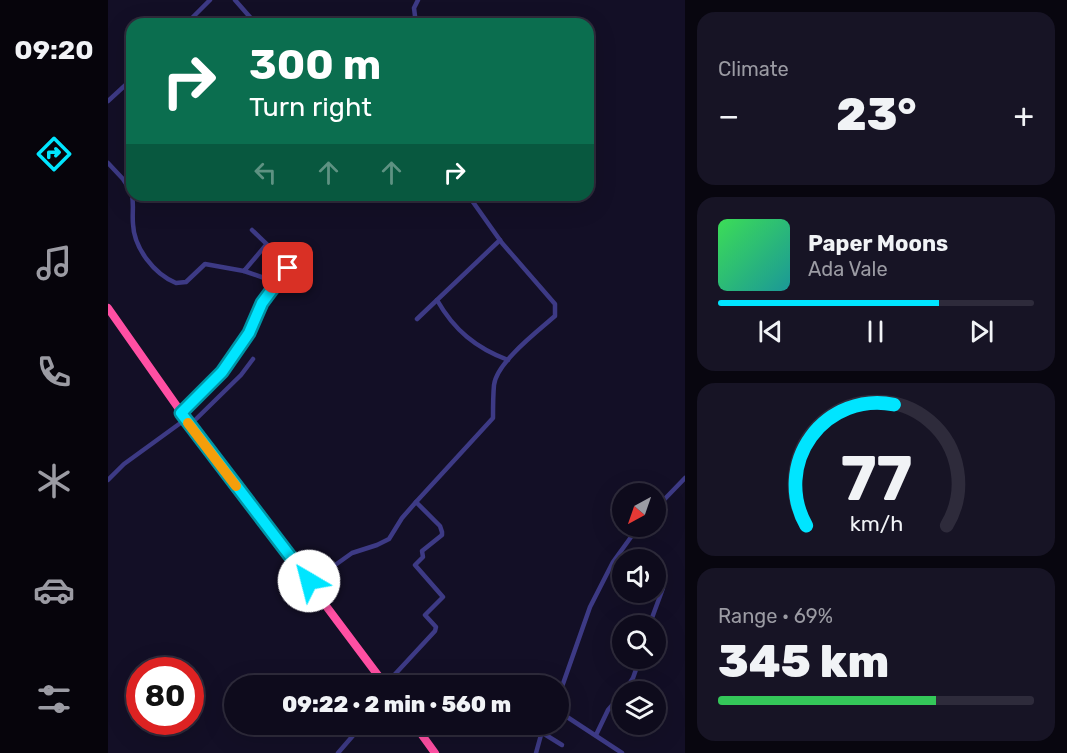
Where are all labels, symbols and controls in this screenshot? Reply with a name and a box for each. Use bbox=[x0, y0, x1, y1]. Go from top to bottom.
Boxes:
text: 09:20 bbox=[14, 34, 94, 66]
text: 300 m bbox=[249, 40, 381, 90]
icon: right bbox=[150, 42, 228, 120]
text: Climate bbox=[718, 57, 789, 81]
text: 23° bbox=[836, 88, 917, 141]
text: Turn right bbox=[249, 91, 372, 123]
text: − bbox=[718, 96, 739, 135]
text: + bbox=[1013, 96, 1034, 135]
icon: directions bbox=[33, 133, 75, 175]
icon: left bbox=[249, 156, 282, 189]
icon: ahead bbox=[312, 156, 345, 189]
icon: ahead bbox=[375, 156, 408, 189]
icon: right bbox=[438, 156, 471, 189]
text: Paper Moons bbox=[808, 230, 948, 257]
icon: music bbox=[33, 242, 75, 284]
pin bbox=[262, 242, 313, 293]
icon: arrive bbox=[271, 251, 304, 284]
text: Ada Vale bbox=[808, 257, 888, 281]
icon: previous bbox=[754, 315, 787, 348]
icon: pause bbox=[859, 315, 892, 348]
icon: next bbox=[965, 315, 998, 348]
icon: phone bbox=[33, 351, 75, 393]
text: 77 bbox=[840, 442, 912, 516]
icon: climate bbox=[33, 460, 75, 502]
north arrow bbox=[612, 483, 666, 537]
map controls bbox=[612, 483, 666, 735]
text: km/h bbox=[849, 512, 903, 537]
position arrow bbox=[277, 549, 341, 613]
button: sound bbox=[612, 549, 666, 603]
icon: car bbox=[33, 569, 75, 611]
text: Range · 69% bbox=[718, 604, 833, 628]
button: search bbox=[612, 615, 666, 669]
text: 345 km bbox=[718, 635, 889, 688]
speed limit sign: 80 bbox=[126, 657, 204, 735]
icon: filters bbox=[33, 678, 75, 720]
button: layers bbox=[612, 681, 666, 735]
text: 09:22 · 2 min · 560 m bbox=[282, 691, 511, 718]

